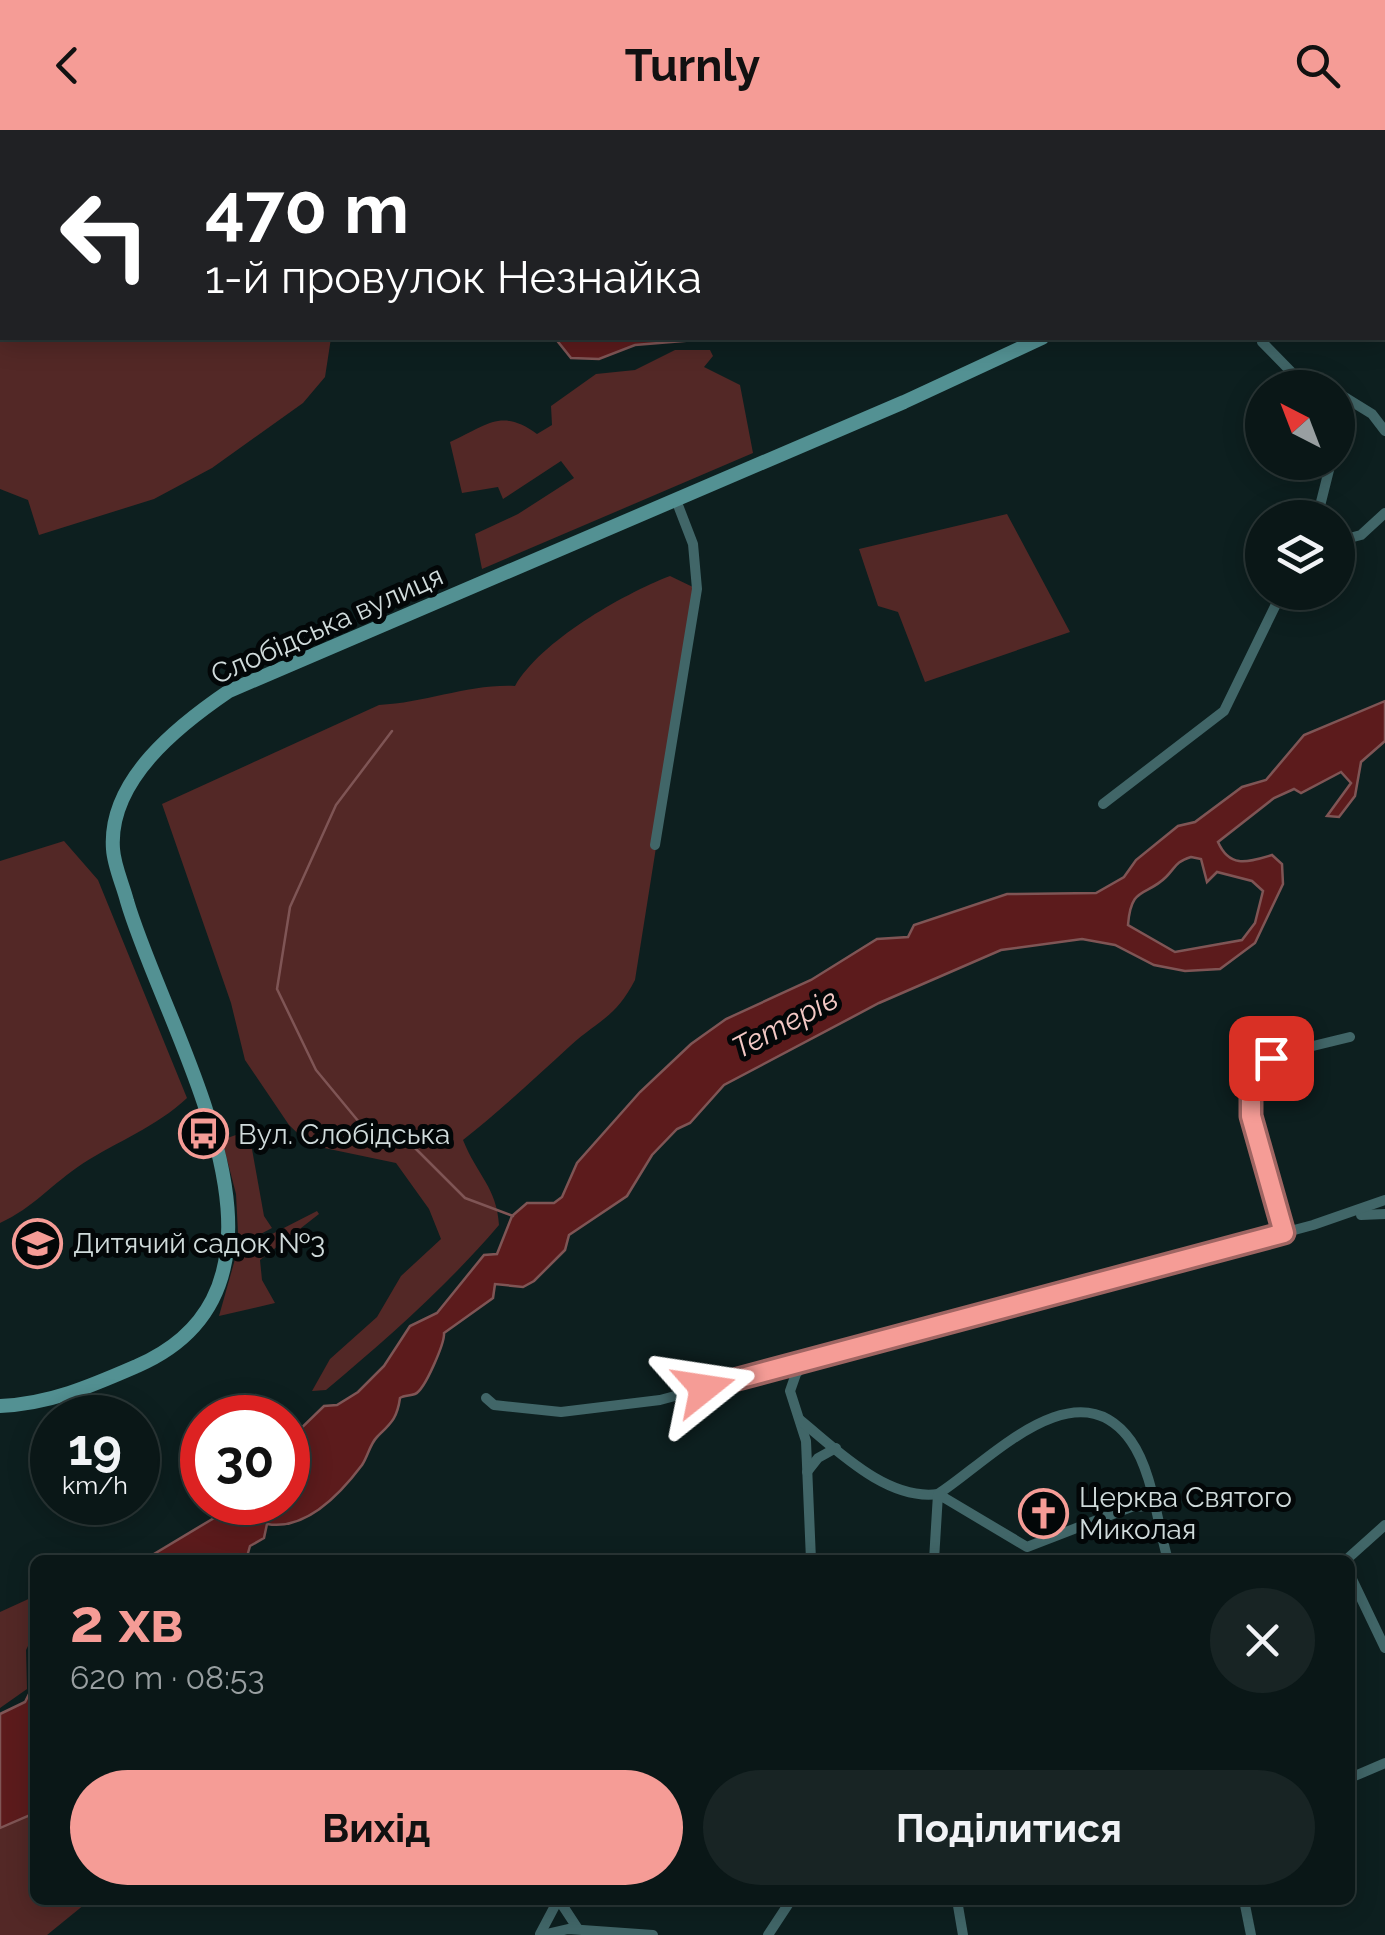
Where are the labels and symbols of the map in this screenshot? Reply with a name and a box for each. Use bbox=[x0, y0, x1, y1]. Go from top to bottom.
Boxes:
north arrow bbox=[1245, 370, 1355, 480]
street label: Слобідська вулиця bbox=[206, 559, 448, 691]
water label: Тетерів bbox=[726, 981, 844, 1065]
pin bbox=[1229, 1016, 1314, 1101]
bus stop icon: Вул. Слобідська bbox=[177, 1108, 229, 1160]
place label: Вул. Слобідська bbox=[238, 1118, 450, 1151]
school or university icon: Дитячий садок №3 bbox=[12, 1217, 64, 1269]
place label: Дитячий садок №3 bbox=[73, 1227, 325, 1260]
position arrow bbox=[652, 1336, 756, 1440]
speed limit sign: 30 bbox=[180, 1395, 310, 1525]
place label: Церква Святого Миколая bbox=[1079, 1481, 1292, 1546]
church icon: Церква Святого Миколая bbox=[1018, 1487, 1070, 1539]

